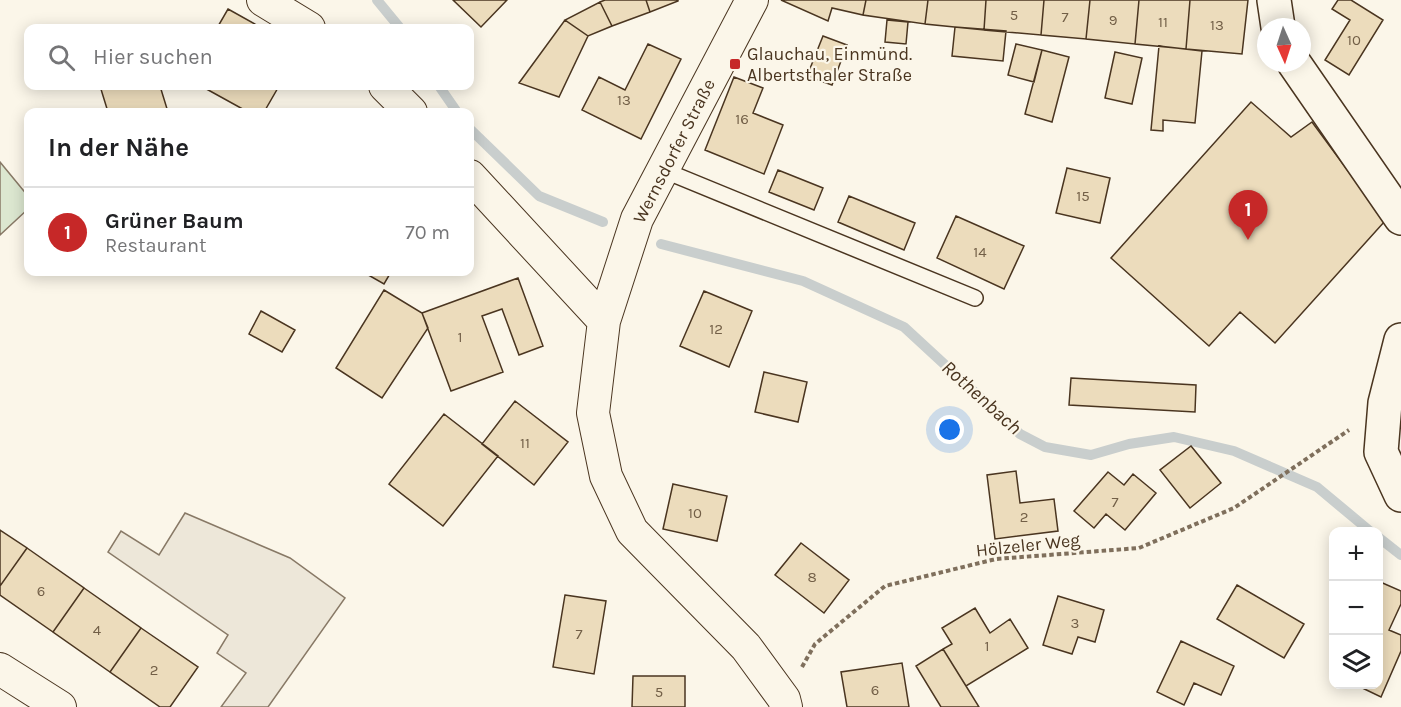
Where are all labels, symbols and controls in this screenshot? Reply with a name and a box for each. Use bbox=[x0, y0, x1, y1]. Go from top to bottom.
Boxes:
house number: 5 bbox=[1010, 6, 1018, 24]
house number: 7 bbox=[1061, 8, 1069, 26]
house number: 9 bbox=[1109, 11, 1117, 29]
house number: 11 bbox=[1158, 13, 1168, 31]
house number: 13 bbox=[1210, 16, 1224, 34]
north arrow bbox=[1257, 18, 1311, 72]
search box bbox=[24, 24, 474, 90]
house number: 10 bbox=[1347, 31, 1361, 49]
icon: search bbox=[45, 41, 78, 74]
place label: Glauchau, Einmünd. Albertsthaler Straße bbox=[747, 43, 912, 86]
text: Hier suchen bbox=[93, 44, 213, 70]
marker: Glauchau, Einmünd. Albertsthaler Straße bbox=[728, 57, 742, 71]
street label: Wernsdorfer Straße bbox=[628, 75, 720, 227]
house number: 13 bbox=[617, 91, 631, 109]
house number: 16 bbox=[735, 110, 749, 128]
text: In der Nähe bbox=[48, 132, 189, 163]
house number: 15 bbox=[1076, 187, 1090, 205]
pin: 1 bbox=[1228, 190, 1268, 240]
text: Grüner Baum bbox=[105, 208, 244, 234]
text: 1 bbox=[64, 221, 71, 244]
text: 70 m bbox=[405, 221, 450, 244]
text: Restaurant bbox=[105, 234, 207, 257]
house number: 14 bbox=[973, 243, 987, 261]
house number: 12 bbox=[709, 320, 723, 338]
house number: 1 bbox=[458, 328, 462, 346]
water label: Rothenbach bbox=[937, 356, 1026, 439]
your location bbox=[935, 415, 964, 444]
house number: 11 bbox=[520, 434, 530, 452]
house number: 7 bbox=[1111, 493, 1119, 511]
house number: 10 bbox=[688, 504, 702, 522]
house number: 2 bbox=[1020, 508, 1028, 526]
map controls bbox=[1329, 527, 1383, 689]
button: + bbox=[1329, 527, 1383, 581]
street label: Hölzeler Weg bbox=[975, 529, 1081, 561]
house number: 8 bbox=[807, 568, 817, 586]
button: − bbox=[1329, 581, 1383, 635]
house number: 6 bbox=[37, 582, 45, 600]
house number: 3 bbox=[1071, 614, 1079, 632]
house number: 4 bbox=[93, 621, 102, 639]
house number: 7 bbox=[575, 625, 583, 643]
button: layers bbox=[1329, 635, 1383, 689]
house number: 1 bbox=[985, 637, 989, 655]
house number: 2 bbox=[150, 661, 158, 679]
house number: 6 bbox=[871, 681, 879, 699]
house number: 5 bbox=[655, 683, 663, 701]

